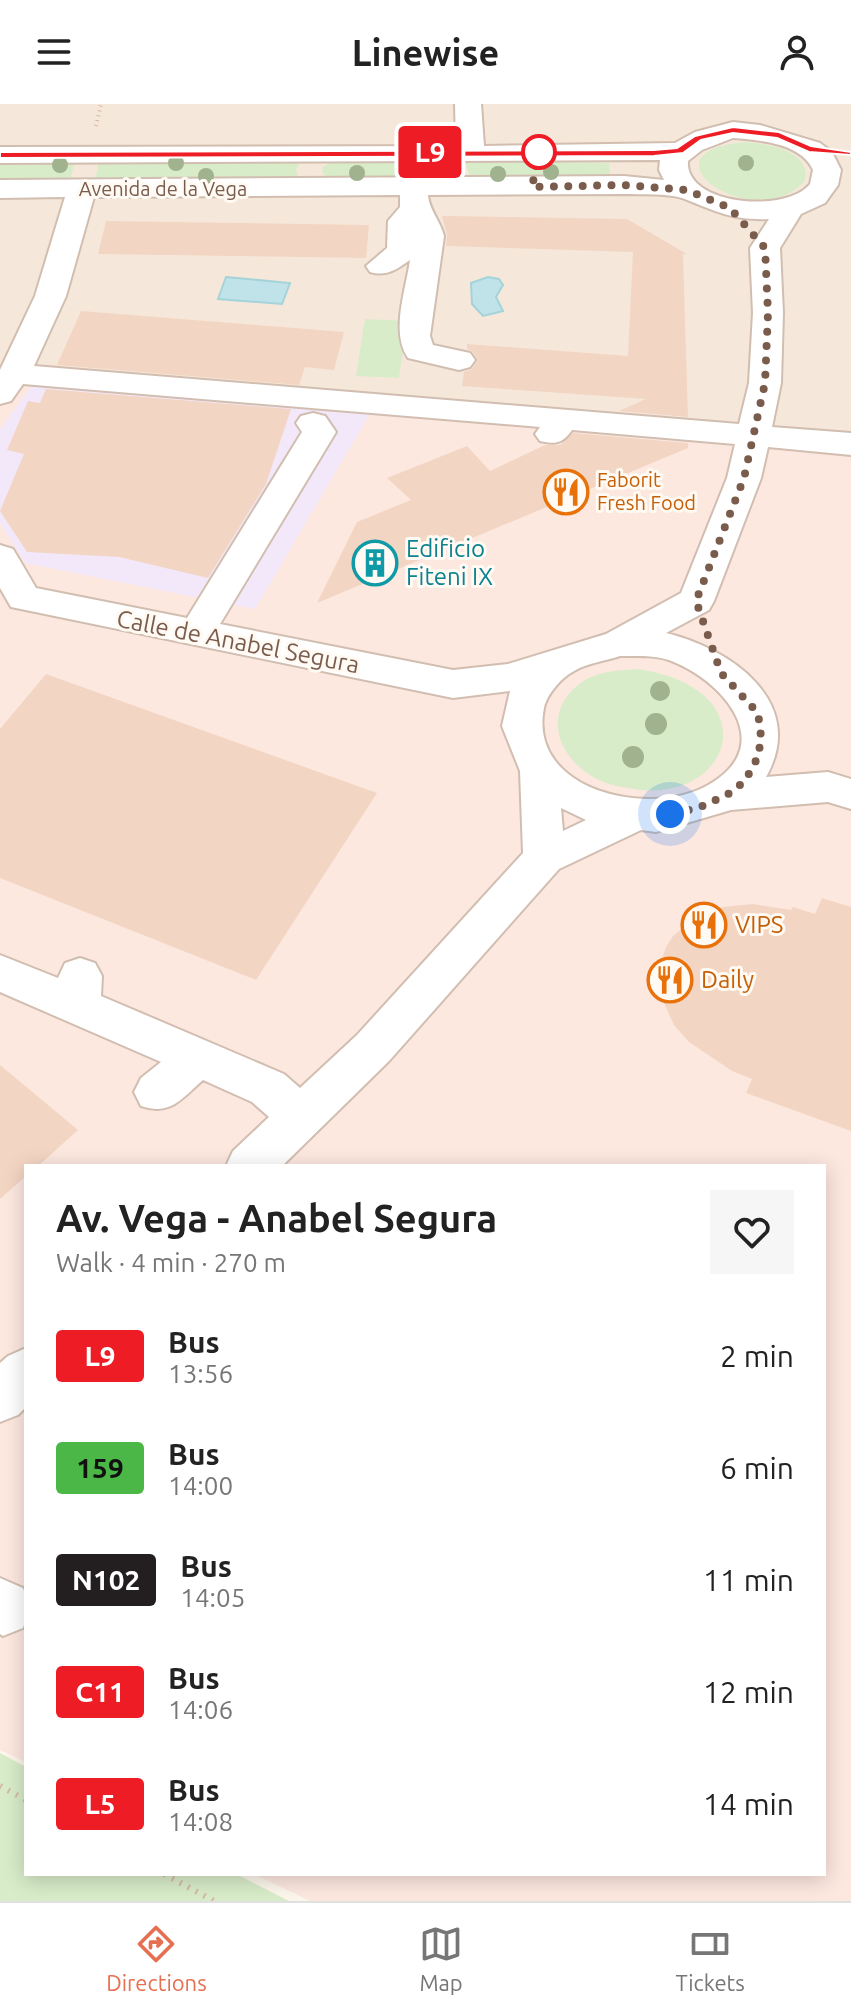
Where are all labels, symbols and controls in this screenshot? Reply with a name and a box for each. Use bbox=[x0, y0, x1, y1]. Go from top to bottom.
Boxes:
icon: menu bbox=[32, 30, 76, 74]
icon: person bbox=[775, 30, 819, 74]
text: Linewise bbox=[352, 32, 499, 73]
line badge: L9 bbox=[394, 126, 466, 178]
unlabelled marker bbox=[522, 135, 556, 169]
text: L9 bbox=[414, 136, 446, 167]
street label: Avenida de la Vega bbox=[79, 177, 247, 200]
restaurant icon: Faborit Fresh Food bbox=[542, 468, 590, 516]
place label: Faborit Fresh Food bbox=[597, 468, 696, 514]
place label: Edificio Fiteni IX bbox=[406, 535, 493, 590]
building icon: Edificio Fiteni IX bbox=[351, 539, 399, 587]
street label: Calle de Anabel Segura bbox=[114, 605, 362, 678]
your location bbox=[650, 794, 690, 834]
restaurant icon: VIPS bbox=[680, 901, 728, 949]
place label: VIPS bbox=[735, 911, 783, 938]
restaurant icon: Daily bbox=[646, 956, 694, 1004]
place label: Daily bbox=[701, 966, 754, 993]
button: heart bbox=[710, 1190, 794, 1274]
text: Av. Vega - Anabel Segura bbox=[56, 1197, 497, 1239]
text: Walk · 4 min · 270 m bbox=[56, 1248, 286, 1277]
text: Bus bbox=[168, 1325, 220, 1359]
text: 2 min bbox=[720, 1339, 794, 1373]
text: L9 bbox=[84, 1340, 116, 1371]
text: 13:56 bbox=[168, 1359, 233, 1388]
text: Bus bbox=[168, 1437, 220, 1471]
text: 6 min bbox=[720, 1451, 794, 1485]
text: 159 bbox=[76, 1452, 124, 1483]
text: 14:00 bbox=[168, 1471, 233, 1500]
text: Bus bbox=[180, 1549, 232, 1583]
text: 11 min bbox=[703, 1563, 794, 1597]
text: N102 bbox=[72, 1564, 140, 1595]
text: 14:05 bbox=[180, 1583, 245, 1612]
text: Bus bbox=[168, 1661, 220, 1695]
text: 12 min bbox=[703, 1675, 794, 1709]
text: C11 bbox=[75, 1676, 125, 1707]
text: 14:06 bbox=[168, 1695, 233, 1724]
text: Bus bbox=[168, 1773, 220, 1807]
text: 14 min bbox=[703, 1787, 794, 1821]
text: L5 bbox=[84, 1788, 116, 1819]
text: 14:08 bbox=[168, 1807, 233, 1836]
tab: Directions bbox=[106, 1922, 207, 1995]
tab: Map bbox=[419, 1922, 463, 1995]
tab: Tickets bbox=[675, 1922, 745, 1995]

